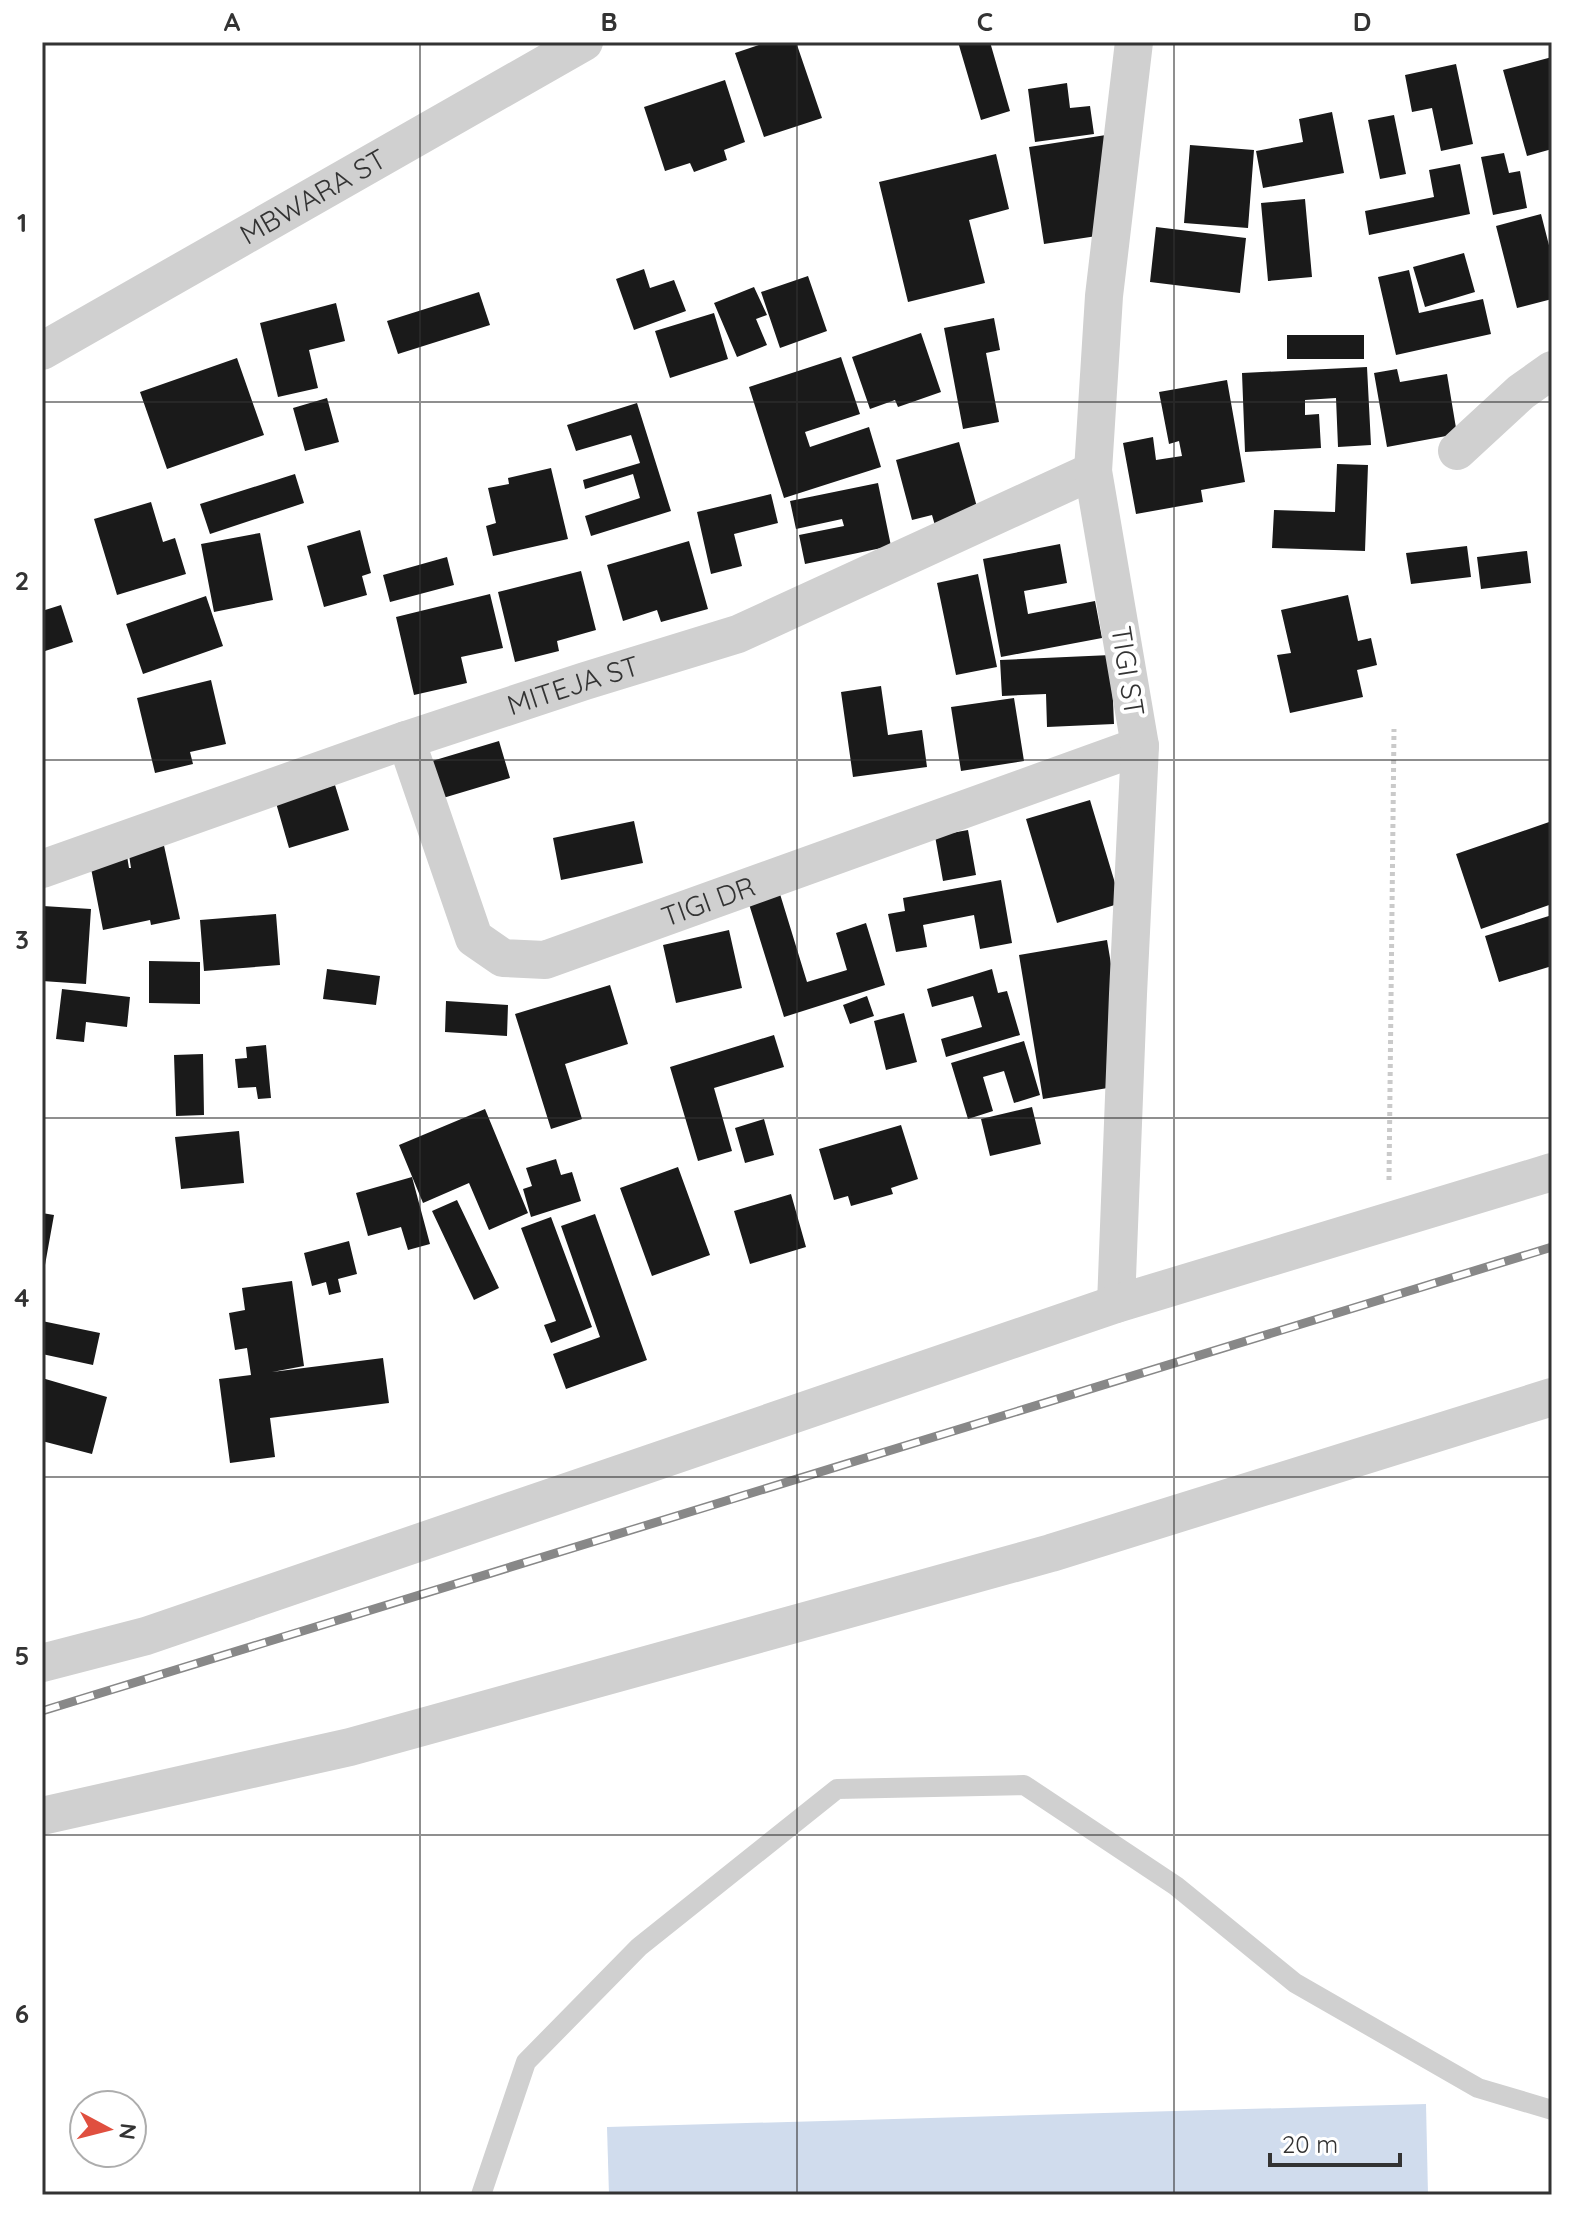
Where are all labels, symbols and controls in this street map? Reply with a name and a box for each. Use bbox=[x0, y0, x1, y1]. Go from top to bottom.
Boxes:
text: A bbox=[224, 5, 241, 38]
text: B bbox=[600, 5, 618, 38]
text: C bbox=[977, 5, 993, 38]
text: D bbox=[1353, 5, 1371, 38]
street label: MBWARA ST bbox=[233, 140, 392, 252]
text: 1 bbox=[17, 206, 27, 239]
text: 2 bbox=[15, 564, 29, 597]
street label: TIGI ST bbox=[1104, 623, 1153, 718]
street label: MITEJA ST bbox=[502, 647, 643, 723]
street label: TIGI DR bbox=[656, 868, 760, 934]
text: 3 bbox=[15, 923, 29, 956]
text: 4 bbox=[14, 1281, 30, 1314]
text: 5 bbox=[15, 1639, 29, 1672]
text: 6 bbox=[15, 1997, 29, 2030]
north arrow bbox=[68, 2089, 148, 2169]
scale bar bbox=[1270, 2117, 1400, 2167]
text: N bbox=[113, 2122, 143, 2141]
text: 20 m bbox=[1282, 2129, 1338, 2159]

